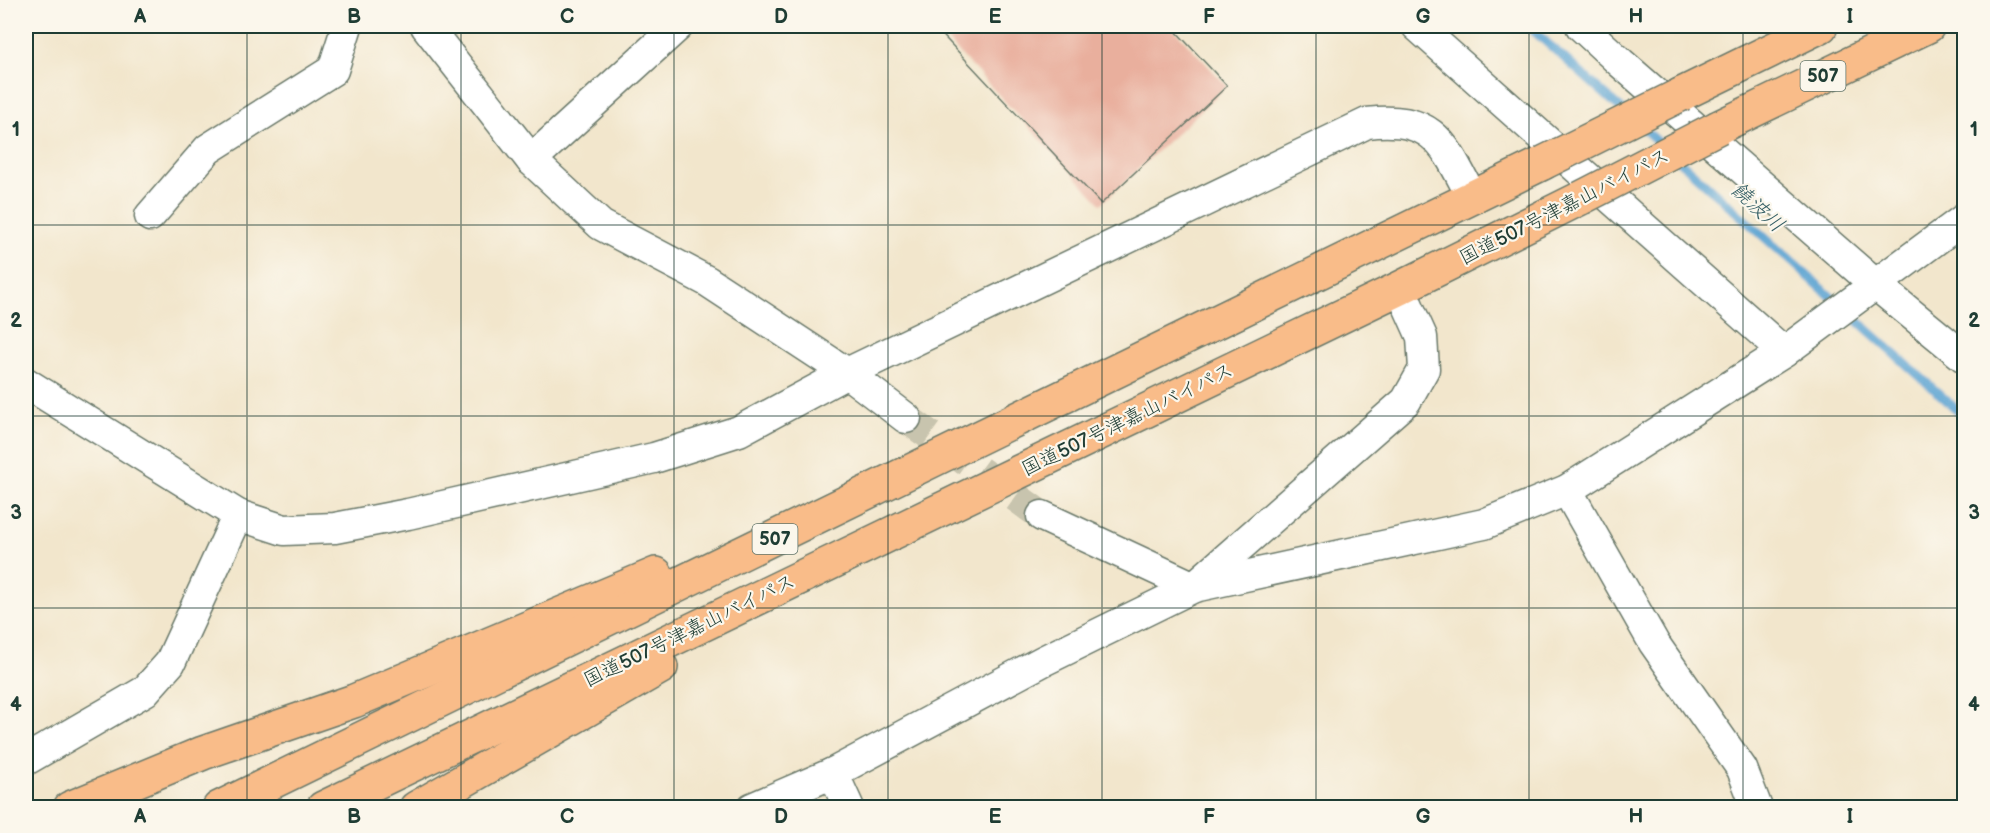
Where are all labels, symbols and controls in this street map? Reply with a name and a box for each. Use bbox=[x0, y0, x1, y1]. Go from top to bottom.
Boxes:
text: A bbox=[133, 5, 147, 29]
text: B bbox=[347, 5, 361, 29]
text: C bbox=[560, 5, 574, 29]
text: D bbox=[774, 5, 788, 29]
text: E bbox=[989, 5, 1002, 29]
text: F bbox=[1203, 5, 1215, 29]
text: G bbox=[1416, 5, 1431, 29]
text: H bbox=[1629, 5, 1643, 29]
text: I bbox=[1847, 5, 1853, 29]
road number: 507 bbox=[1800, 61, 1846, 91]
text: 1 bbox=[12, 118, 20, 142]
text: 1 bbox=[1970, 118, 1978, 142]
street label: 国道507号津嘉山バイパス bbox=[1455, 143, 1674, 270]
water label: 饒波川 bbox=[1726, 177, 1789, 238]
text: 2 bbox=[10, 309, 22, 333]
text: 2 bbox=[1968, 309, 1980, 333]
street label: 国道507号津嘉山バイパス bbox=[1018, 358, 1237, 482]
text: 3 bbox=[10, 501, 22, 525]
text: 3 bbox=[1968, 501, 1980, 525]
road number: 507 bbox=[752, 524, 798, 554]
street label: 国道507号津嘉山バイパス bbox=[580, 569, 799, 693]
text: 4 bbox=[10, 693, 22, 717]
text: 4 bbox=[1968, 693, 1980, 717]
text: A bbox=[133, 805, 147, 829]
text: B bbox=[347, 805, 361, 829]
text: C bbox=[560, 805, 574, 829]
text: D bbox=[774, 805, 788, 829]
text: E bbox=[989, 805, 1002, 829]
text: F bbox=[1203, 805, 1215, 829]
text: G bbox=[1416, 805, 1431, 829]
text: H bbox=[1629, 805, 1643, 829]
text: I bbox=[1847, 805, 1853, 829]

